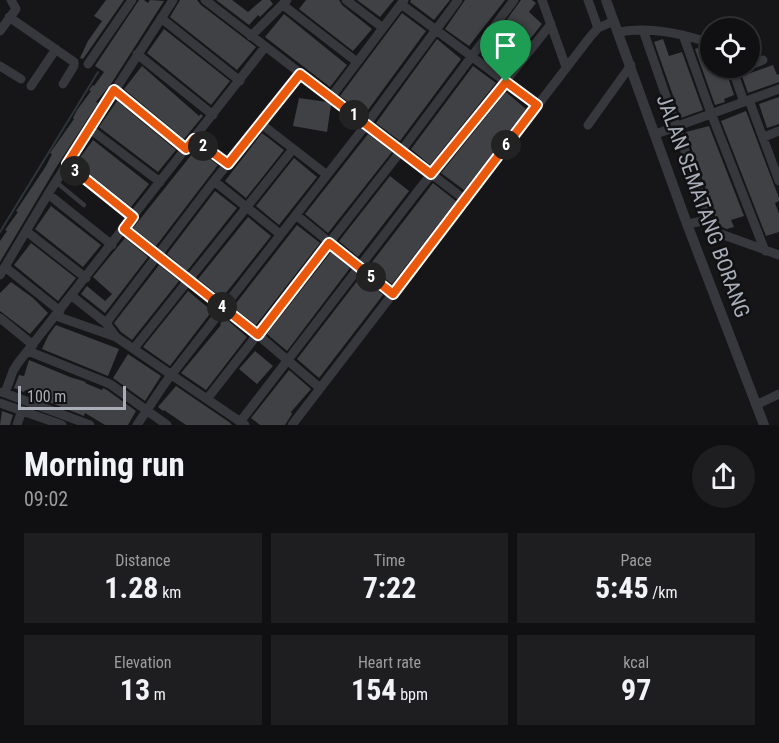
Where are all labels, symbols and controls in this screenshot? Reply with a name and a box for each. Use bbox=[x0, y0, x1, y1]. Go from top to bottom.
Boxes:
map controls bbox=[700, 18, 760, 78]
button: locate bbox=[700, 18, 760, 78]
pin bbox=[480, 20, 531, 82]
icon: arrive bbox=[489, 29, 522, 62]
street label: JALAN SEMATANG BORANG bbox=[651, 91, 755, 321]
pin: 1 bbox=[339, 100, 369, 130]
text: 1 bbox=[350, 105, 358, 124]
pin: 6 bbox=[491, 130, 521, 160]
pin: 2 bbox=[188, 131, 218, 161]
text: 6 bbox=[502, 135, 510, 154]
text: 2 bbox=[199, 136, 207, 155]
pin: 3 bbox=[60, 156, 90, 186]
text: 3 bbox=[71, 161, 79, 180]
pin: 5 bbox=[356, 262, 386, 292]
text: 5 bbox=[367, 267, 375, 286]
pin: 4 bbox=[207, 292, 237, 322]
text: 4 bbox=[218, 297, 226, 316]
scale bar bbox=[18, 383, 126, 410]
text: 100 m bbox=[27, 387, 66, 406]
text: Morning run bbox=[24, 445, 185, 484]
button: share bbox=[692, 445, 755, 508]
text: 09:02 bbox=[24, 487, 68, 511]
text: Distance bbox=[115, 551, 170, 570]
text: Time bbox=[374, 551, 405, 570]
text: Pace bbox=[620, 551, 652, 570]
text: 1.28 bbox=[104, 570, 158, 605]
text: 7:22 bbox=[363, 570, 416, 605]
text: 5:45 bbox=[595, 570, 649, 605]
text: km bbox=[158, 583, 181, 602]
text: /km bbox=[649, 583, 677, 602]
text: Elevation bbox=[114, 653, 172, 672]
text: Heart rate bbox=[358, 653, 421, 672]
text: kcal bbox=[623, 653, 649, 672]
text: 13 bbox=[120, 672, 150, 707]
text: 154 bbox=[351, 672, 396, 707]
text: 97 bbox=[621, 672, 651, 707]
text: m bbox=[150, 685, 166, 704]
text: bpm bbox=[396, 685, 428, 704]

